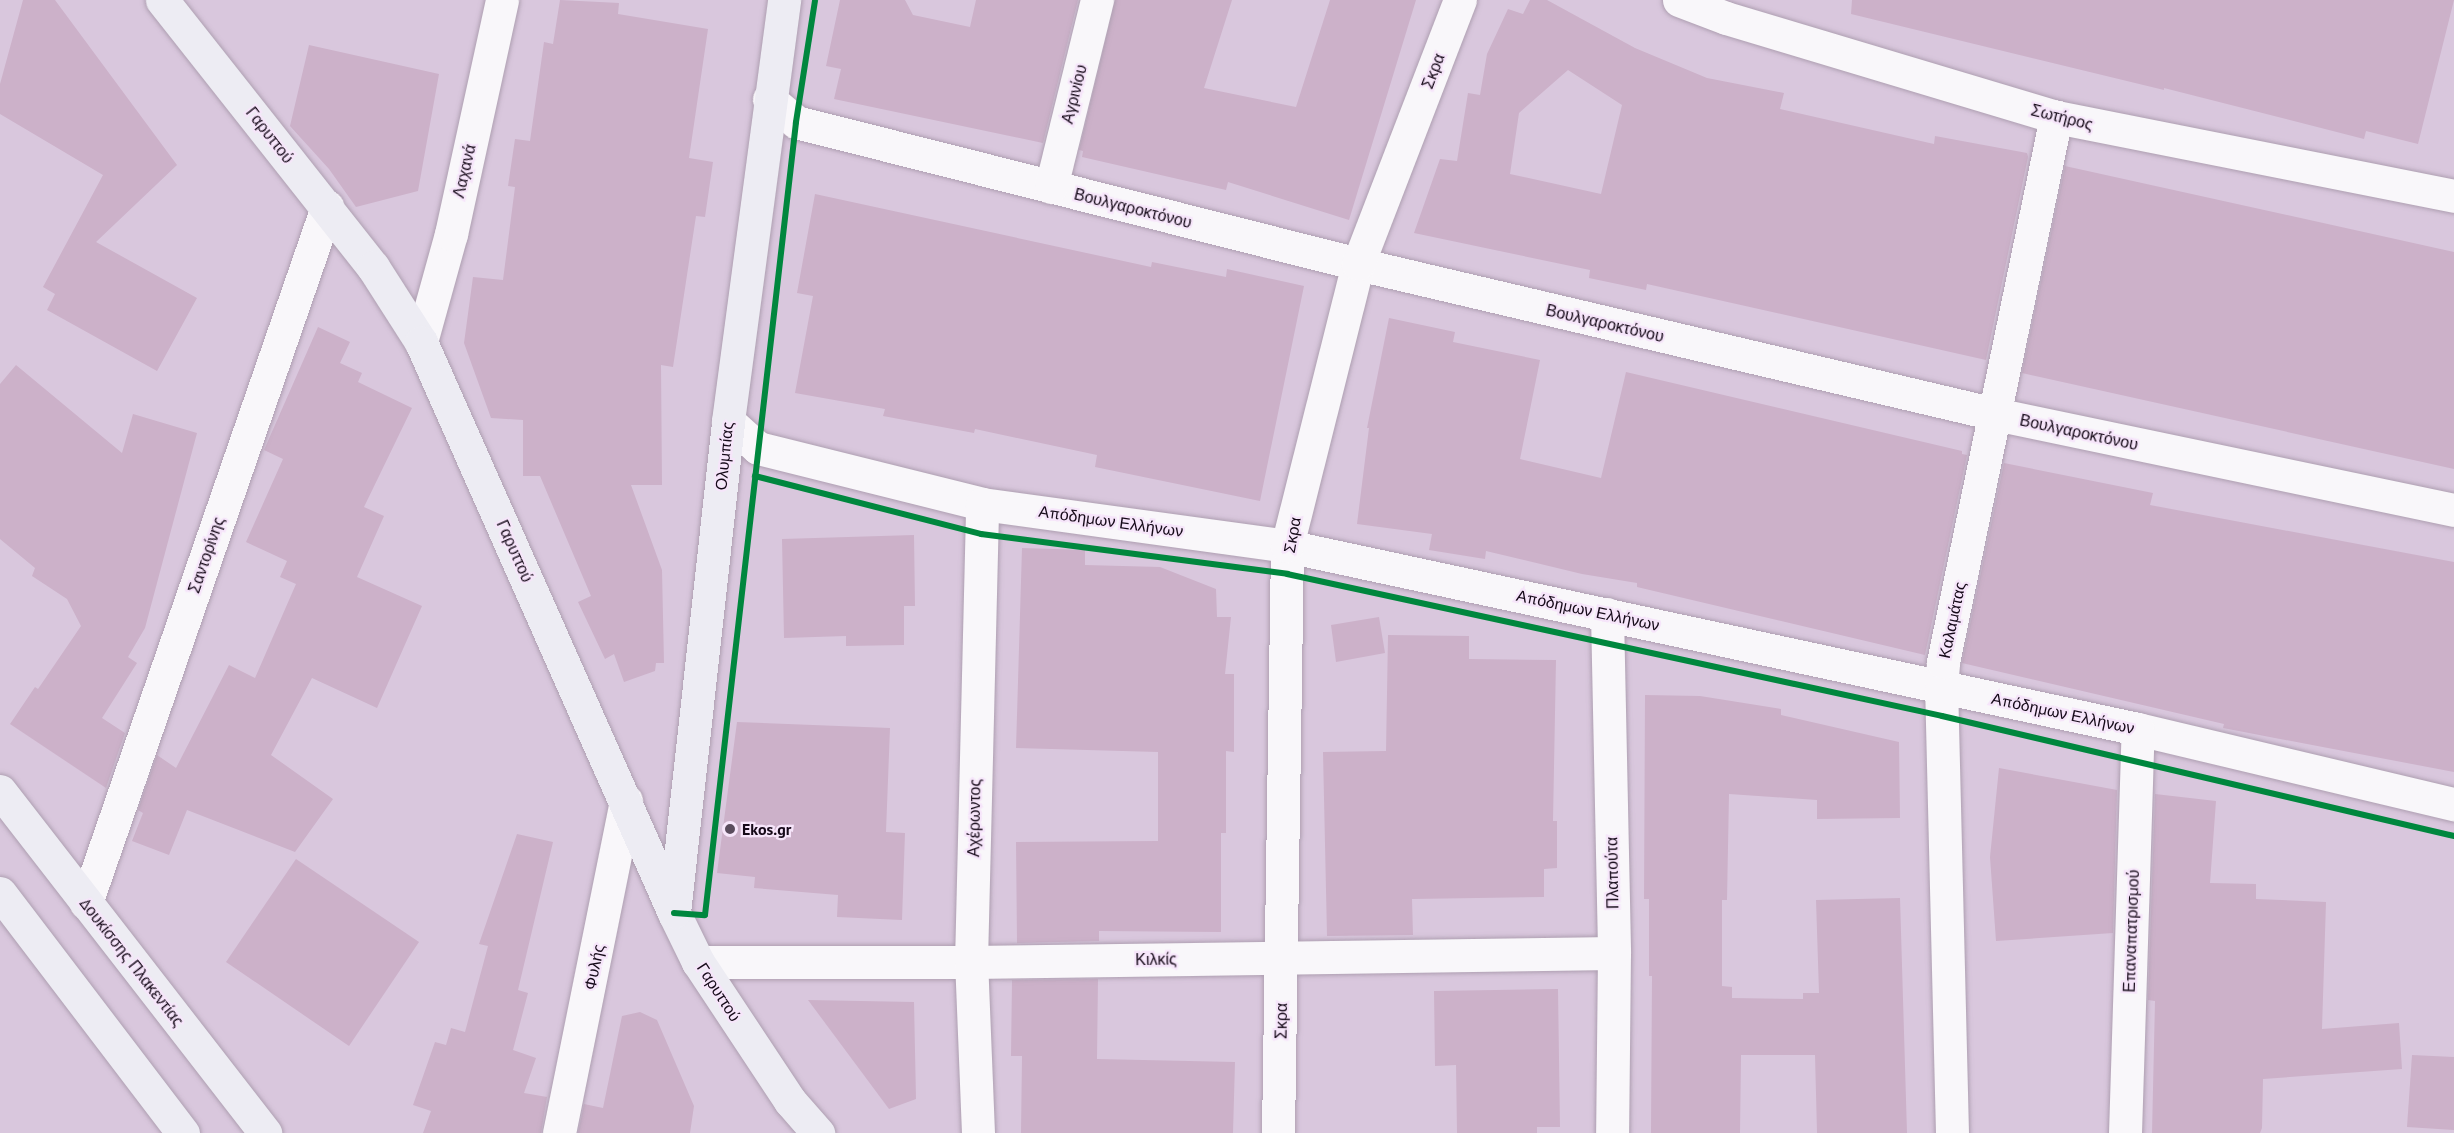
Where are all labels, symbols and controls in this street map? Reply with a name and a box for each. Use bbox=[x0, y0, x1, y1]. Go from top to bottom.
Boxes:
street label: Σκρα bbox=[1418, 51, 1448, 91]
street label: Αγρινίου bbox=[1057, 62, 1091, 126]
street label: Σωτήρος bbox=[2029, 100, 2095, 134]
street label: Γαρυττού bbox=[242, 103, 298, 167]
street label: Λαχανά bbox=[449, 142, 479, 200]
street label: Βουλγαροκτόνου bbox=[1072, 184, 1194, 232]
street label: Βουλγαροκτόνου bbox=[1544, 300, 1666, 346]
street label: Βουλγαροκτόνου bbox=[2018, 410, 2140, 454]
street label: Ολυμπίας bbox=[711, 421, 737, 491]
street label: Απόδημων Ελλήνων bbox=[1038, 501, 1184, 541]
street label: Σαντορίνης bbox=[184, 514, 228, 596]
street label: Σκρα bbox=[1279, 515, 1305, 555]
street label: Γαρυττού bbox=[493, 517, 537, 585]
street label: Καλαμάτας bbox=[1935, 580, 1969, 660]
street label: Απόδημων Ελλήνων bbox=[1515, 585, 1661, 635]
street label: Απόδημων Ελλήνων bbox=[1990, 688, 2136, 738]
street label: Αχέρωντος bbox=[964, 779, 984, 857]
place label: Ekos.gr bbox=[742, 819, 791, 839]
marker: Ekos.gr bbox=[723, 822, 737, 836]
street label: Πλαπούτα bbox=[1602, 837, 1622, 909]
street label: Επαναπατρισμού bbox=[2119, 869, 2143, 993]
street label: Δουκίσσης Πλακεντίας bbox=[76, 894, 188, 1030]
street label: Φυλής bbox=[580, 942, 608, 992]
street label: Κιλκίς bbox=[1135, 949, 1177, 969]
street label: Γαρυττού bbox=[693, 959, 745, 1025]
street label: Σκρα bbox=[1271, 1003, 1291, 1039]

